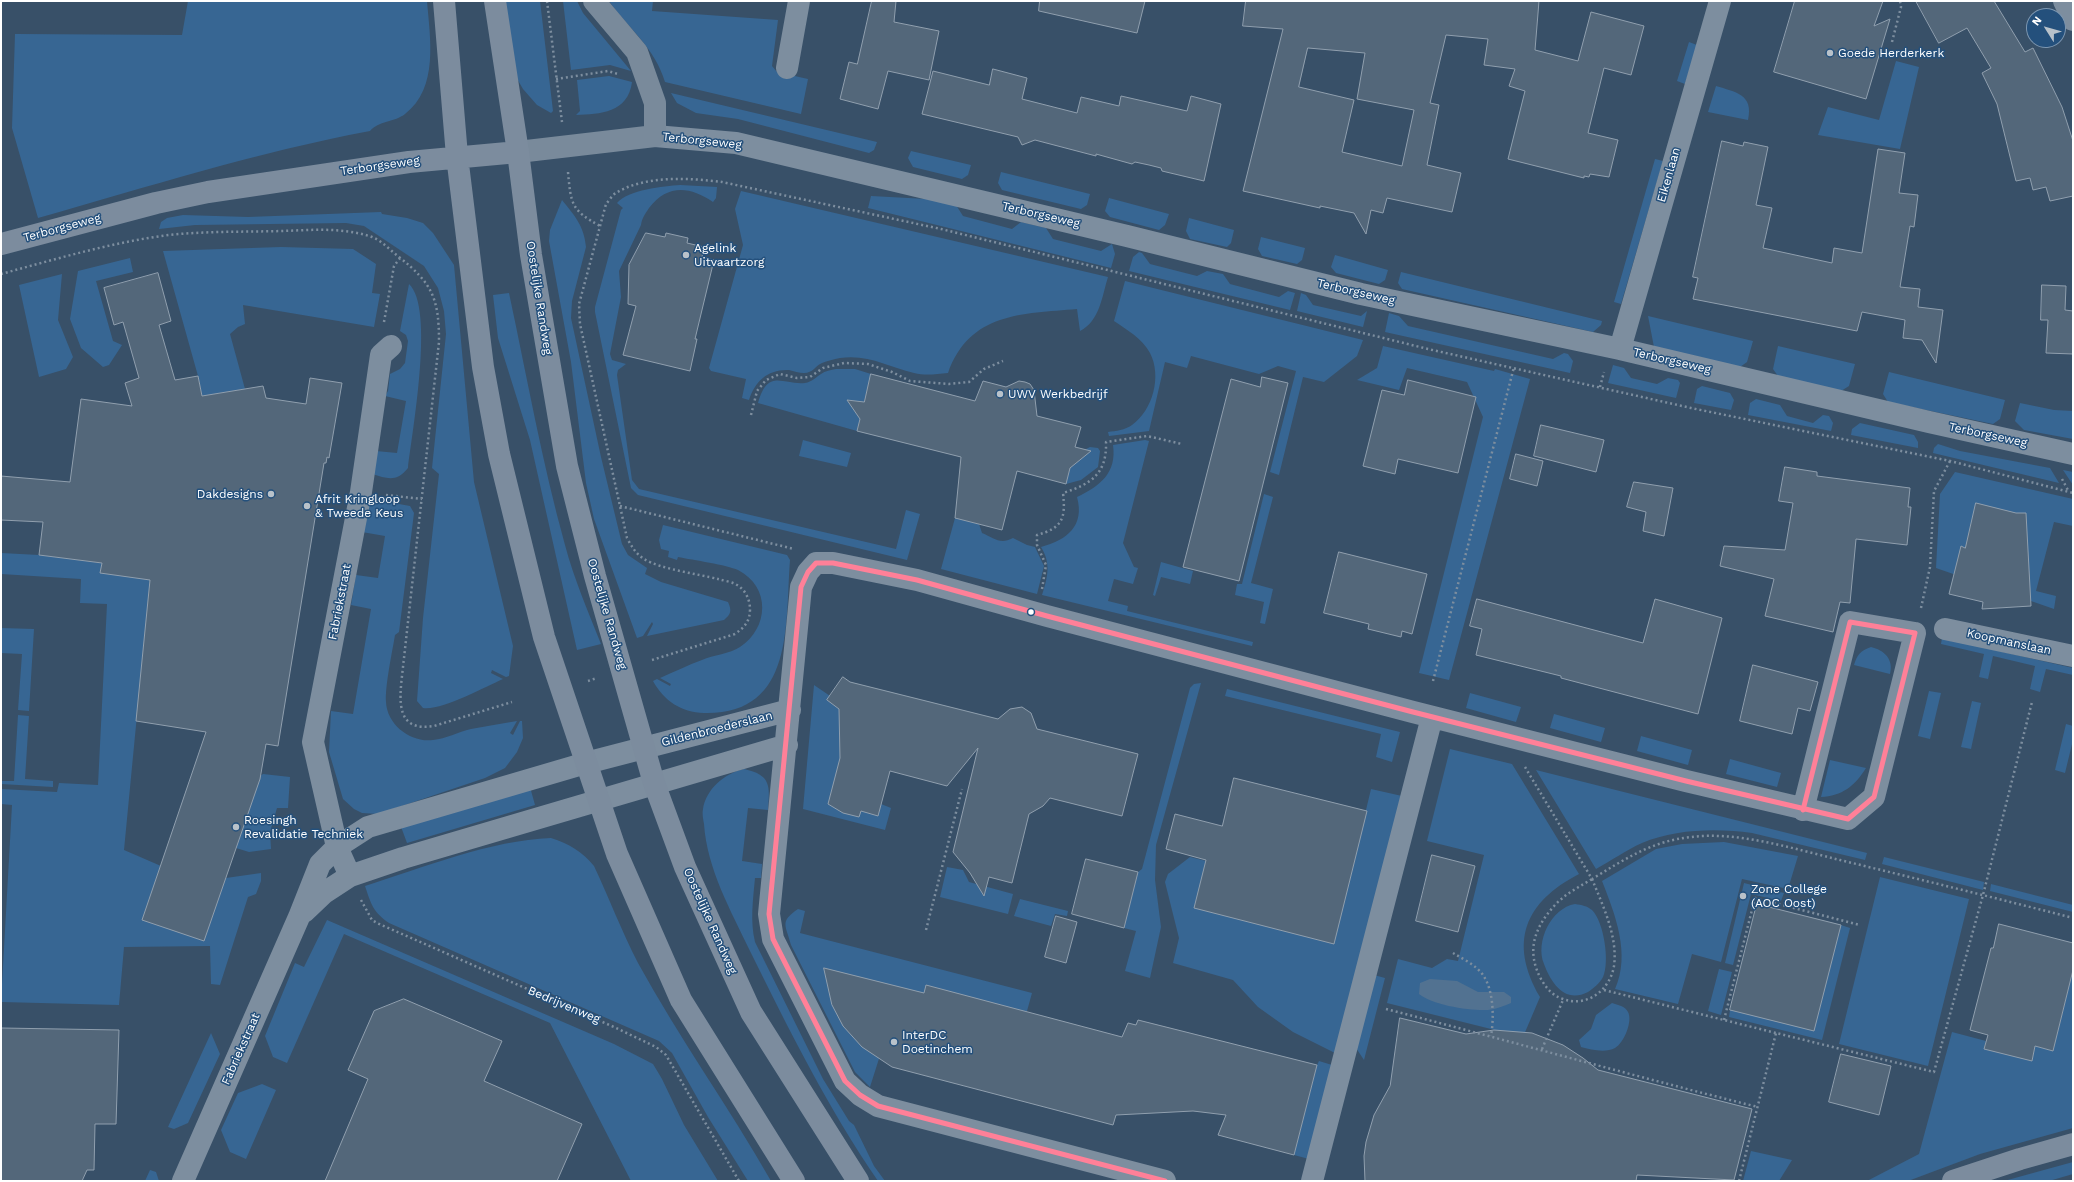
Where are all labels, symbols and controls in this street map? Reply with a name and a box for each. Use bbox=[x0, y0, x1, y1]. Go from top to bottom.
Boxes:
north arrow bbox=[2026, 8, 2066, 48]
text: N bbox=[2029, 14, 2044, 28]
place label: Goede Herderkerk bbox=[1838, 46, 1944, 60]
marker: Goede Herderkerk bbox=[1825, 48, 1835, 58]
street label: Terborgseweg bbox=[662, 130, 742, 152]
street label: Eikenlaan bbox=[1654, 146, 1684, 204]
street label: Terborgseweg bbox=[340, 153, 420, 179]
street label: Terborgseweg bbox=[1001, 199, 1081, 231]
street label: Terborgseweg bbox=[22, 211, 102, 245]
street label: Oostelijke Randweg bbox=[523, 240, 555, 356]
place label: Agelink Uitvaartzorg bbox=[694, 241, 764, 269]
marker: Agelink Uitvaartzorg bbox=[681, 250, 691, 260]
street label: Terborgseweg bbox=[1316, 276, 1396, 308]
street label: Terborgseweg bbox=[1632, 345, 1712, 377]
place label: UWV Werkbedrijf bbox=[1008, 387, 1108, 401]
marker: UWV Werkbedrijf bbox=[995, 389, 1005, 399]
street label: Terborgseweg bbox=[1948, 420, 2028, 450]
place label: Dakdesigns bbox=[197, 487, 263, 501]
marker: Dakdesigns bbox=[266, 489, 276, 499]
place label: Afrit Kringloop & Tweede Keus bbox=[315, 492, 403, 520]
marker: Afrit Kringloop & Tweede Keus bbox=[302, 501, 312, 511]
street label: Oostelijke Randweg bbox=[584, 557, 630, 671]
street label: Fabriekstraat bbox=[326, 563, 354, 641]
unlabelled marker bbox=[1026, 607, 1036, 617]
street label: Koopmanslaan bbox=[1965, 626, 2053, 658]
street label: Gildenbroederslaan bbox=[660, 708, 774, 750]
place label: Roesingh Revalidatie Techniek bbox=[244, 813, 363, 841]
marker: Roesingh Revalidatie Techniek bbox=[231, 822, 241, 832]
street label: Oostelijke Randweg bbox=[680, 866, 740, 976]
place label: Zone College (AOC Oost) bbox=[1751, 882, 1827, 910]
marker: Zone College (AOC Oost) bbox=[1738, 891, 1748, 901]
street label: Bedrijvenweg bbox=[526, 983, 602, 1027]
street label: Fabriekstraat bbox=[219, 1011, 263, 1087]
place label: InterDC Doetinchem bbox=[902, 1028, 973, 1056]
marker: InterDC Doetinchem bbox=[889, 1037, 899, 1047]

